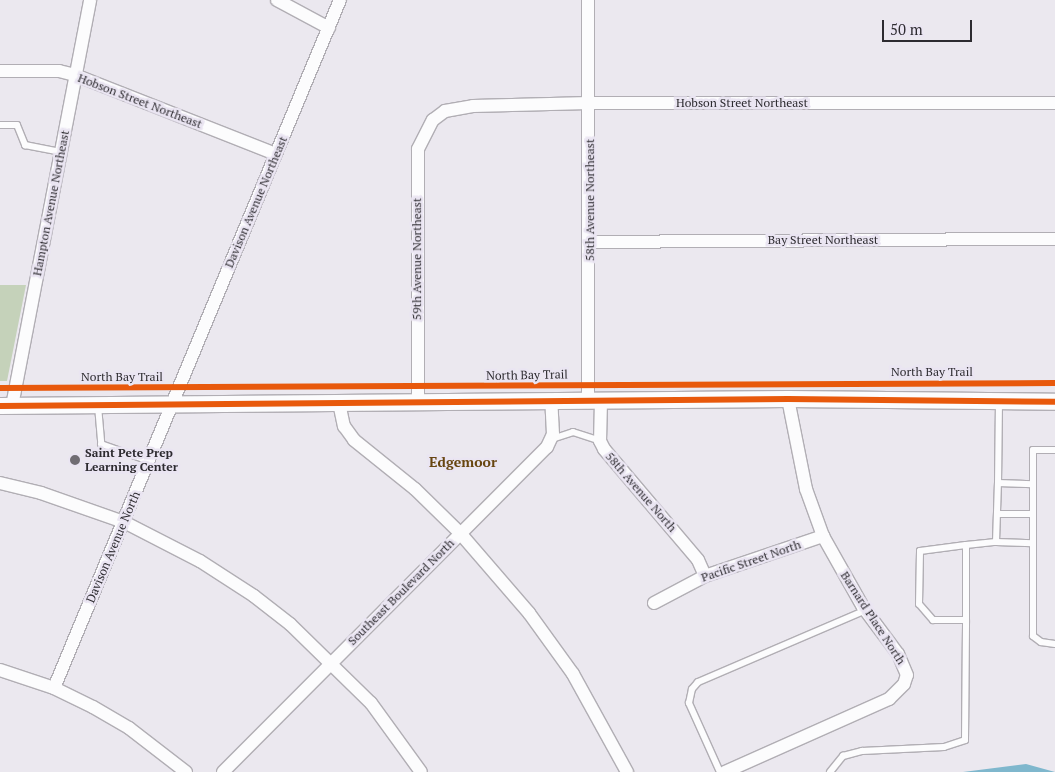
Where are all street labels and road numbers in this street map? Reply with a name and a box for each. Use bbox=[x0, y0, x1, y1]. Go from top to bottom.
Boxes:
street label: Hobson Street Northeast bbox=[76, 71, 204, 131]
street label: Hobson Street Northeast bbox=[676, 96, 808, 110]
street label: Hampton Avenue Northeast bbox=[30, 129, 72, 277]
street label: Davison Avenue Northeast bbox=[222, 134, 290, 270]
street label: 58th Avenue Northeast bbox=[583, 139, 597, 261]
street label: 59th Avenue Northeast bbox=[410, 198, 424, 320]
street label: Bay Street Northeast bbox=[768, 233, 878, 247]
street label: North Bay Trail bbox=[891, 365, 973, 379]
street label: North Bay Trail bbox=[486, 367, 568, 383]
street label: North Bay Trail bbox=[81, 370, 163, 384]
street label: 58th Avenue North bbox=[602, 449, 680, 535]
street label: Davison Avenue North bbox=[83, 489, 143, 605]
street label: Southeast Boulevard North bbox=[345, 536, 457, 648]
street label: Pacific Street North bbox=[699, 537, 803, 585]
street label: Barnard Place North bbox=[838, 569, 908, 667]

